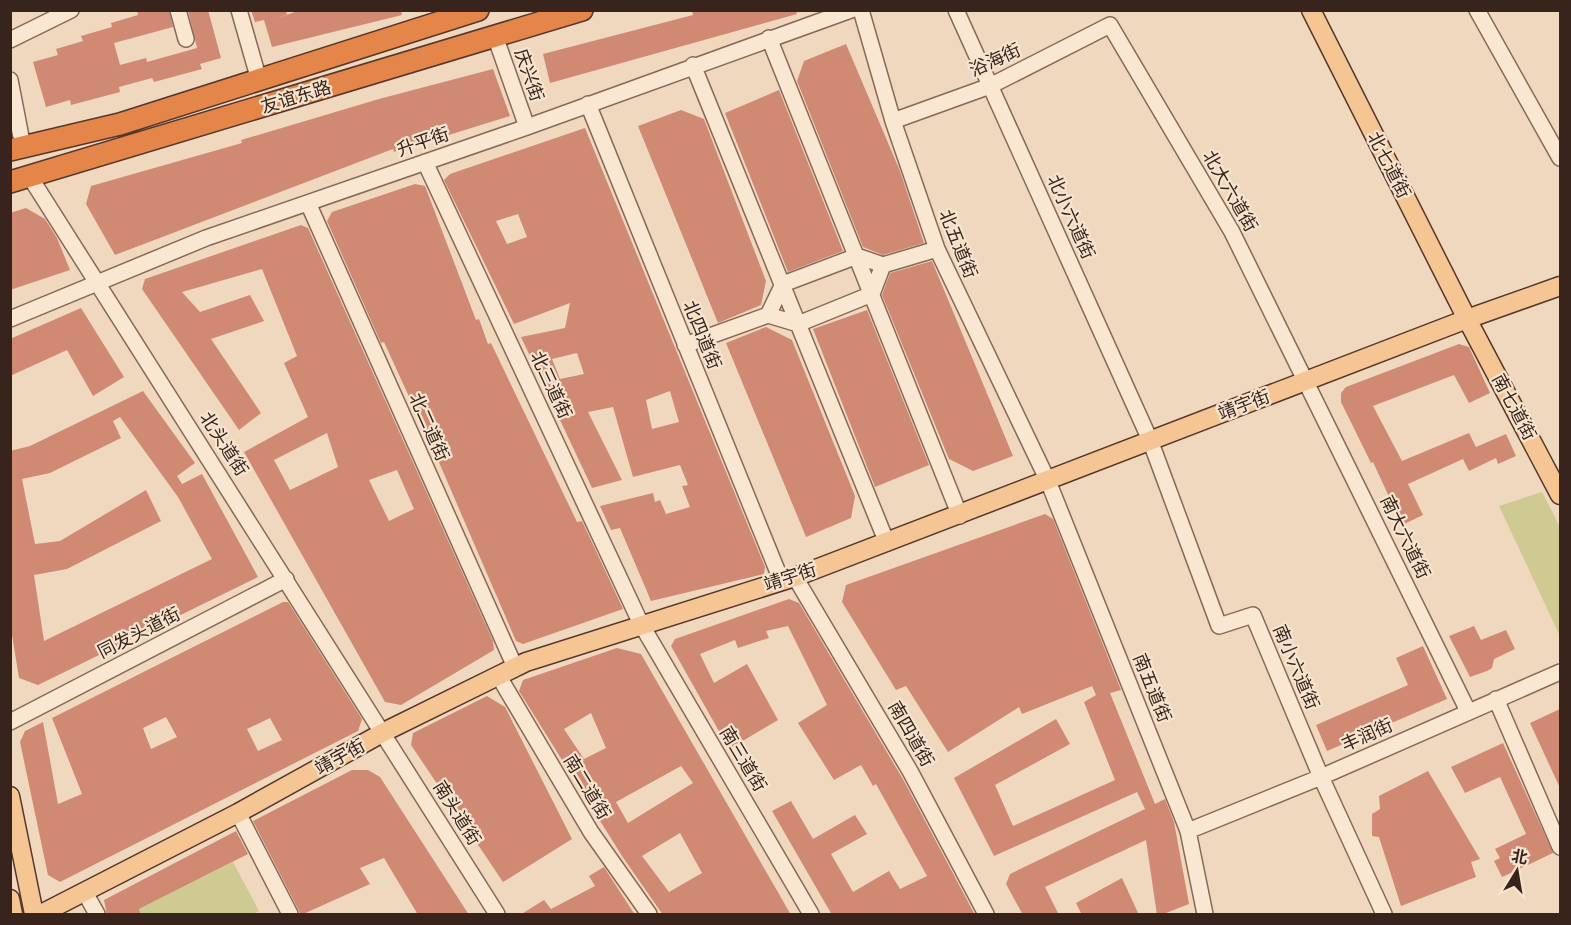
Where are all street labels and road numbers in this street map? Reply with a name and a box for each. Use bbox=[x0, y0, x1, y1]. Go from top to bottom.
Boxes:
street label: 浴海街 bbox=[966, 39, 1024, 81]
street label: 庆兴街 bbox=[510, 46, 548, 104]
street label: 友谊东路 bbox=[258, 76, 334, 118]
street label: 升平街 bbox=[394, 123, 452, 161]
street label: 北七道街 bbox=[1363, 128, 1415, 202]
street label: 北大六道街 bbox=[1198, 147, 1262, 235]
street label: 北小六道街 bbox=[1043, 171, 1099, 263]
street label: 北五道街 bbox=[934, 207, 982, 281]
street label: 北四道街 bbox=[678, 298, 726, 372]
street label: 北三道街 bbox=[526, 348, 576, 422]
street label: 南七道街 bbox=[1487, 370, 1541, 444]
street label: 靖宇街 bbox=[1215, 385, 1273, 425]
street label: 北二道街 bbox=[404, 390, 454, 464]
street label: 北头道街 bbox=[195, 408, 253, 480]
street label: 南大六道街 bbox=[1375, 492, 1435, 582]
street label: 靖宇街 bbox=[761, 558, 819, 596]
street label: 同发头道街 bbox=[94, 603, 184, 663]
street label: 南小六道街 bbox=[1268, 621, 1324, 713]
street label: 南五道街 bbox=[1128, 651, 1176, 725]
street label: 南四道街 bbox=[883, 697, 939, 771]
street label: 丰润街 bbox=[1338, 714, 1396, 756]
street label: 南三道街 bbox=[715, 722, 771, 796]
street label: 靖宇街 bbox=[311, 734, 369, 780]
street label: 南二道街 bbox=[559, 750, 615, 824]
street label: 南头道街 bbox=[429, 777, 485, 849]

